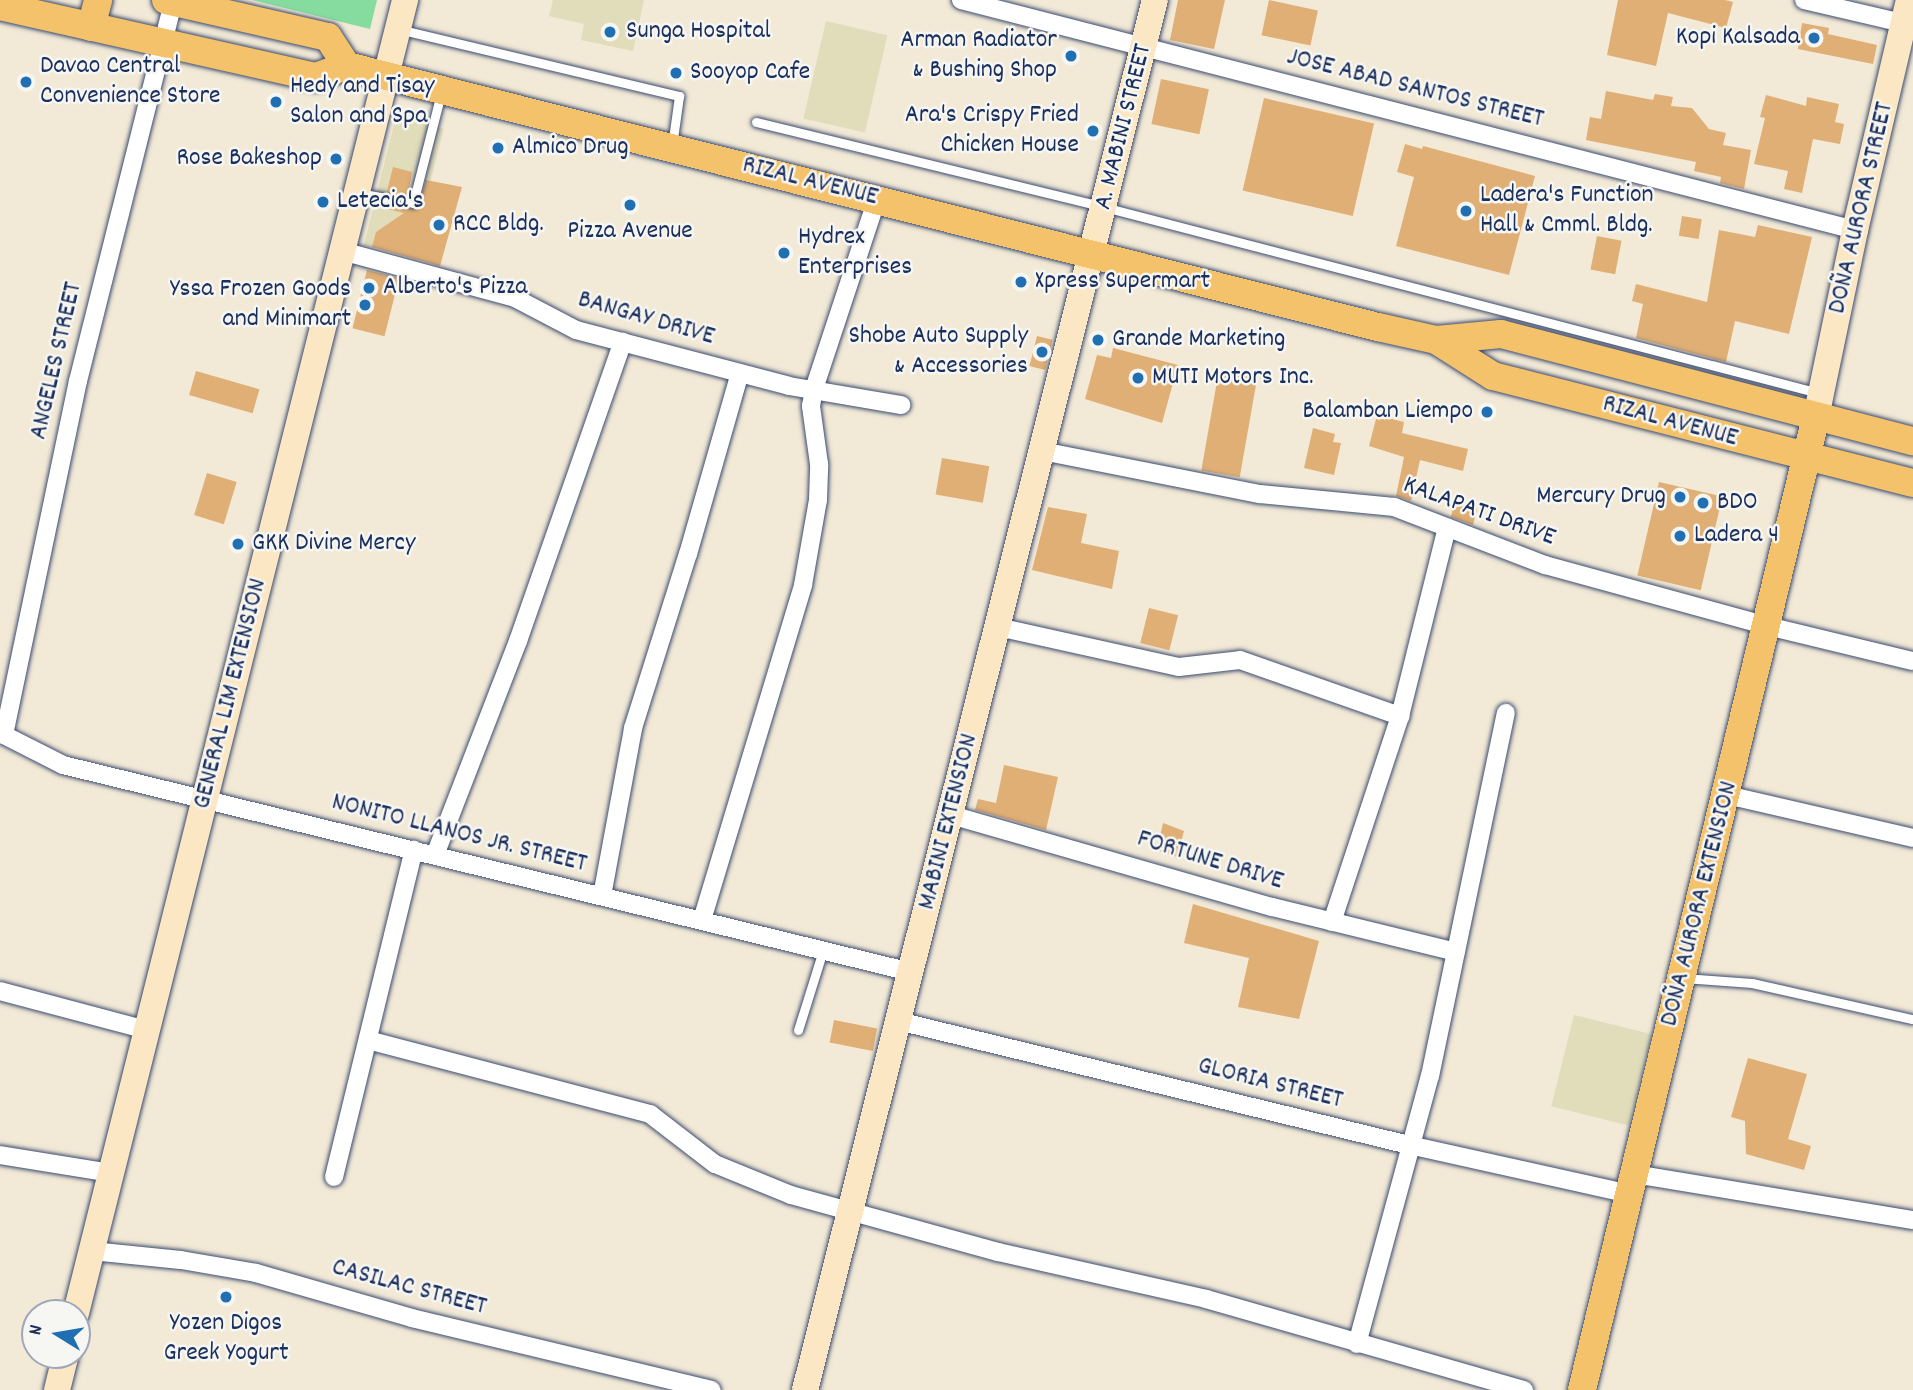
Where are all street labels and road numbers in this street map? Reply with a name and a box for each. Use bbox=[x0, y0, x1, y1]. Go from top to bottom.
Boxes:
street label: A. MABINI STREET bbox=[1088, 41, 1160, 213]
street label: JOSE ABAD SANTOS STREET bbox=[1283, 42, 1547, 136]
street label: DOÑA AURORA STREET bbox=[1822, 99, 1902, 317]
street label: RIZAL AVENUE bbox=[739, 150, 881, 214]
street label: ANGELES STREET bbox=[24, 279, 90, 443]
street label: BANGAY DRIVE bbox=[574, 285, 718, 353]
street label: RIZAL AVENUE bbox=[1599, 389, 1741, 455]
street label: KALAPATI DRIVE bbox=[1399, 470, 1559, 554]
street label: GENERAL LIM EXTENSION bbox=[187, 576, 275, 812]
street label: MABINI EXTENSION bbox=[912, 731, 986, 913]
street label: DOÑA AURORA EXTENSION bbox=[1655, 778, 1745, 1030]
street label: NONITO LLANOS JR. STREET bbox=[328, 787, 590, 881]
street label: FORTUNE DRIVE bbox=[1133, 824, 1287, 898]
street label: GLORIA STREET bbox=[1194, 1051, 1346, 1117]
street label: CASILAC STREET bbox=[328, 1252, 490, 1324]

